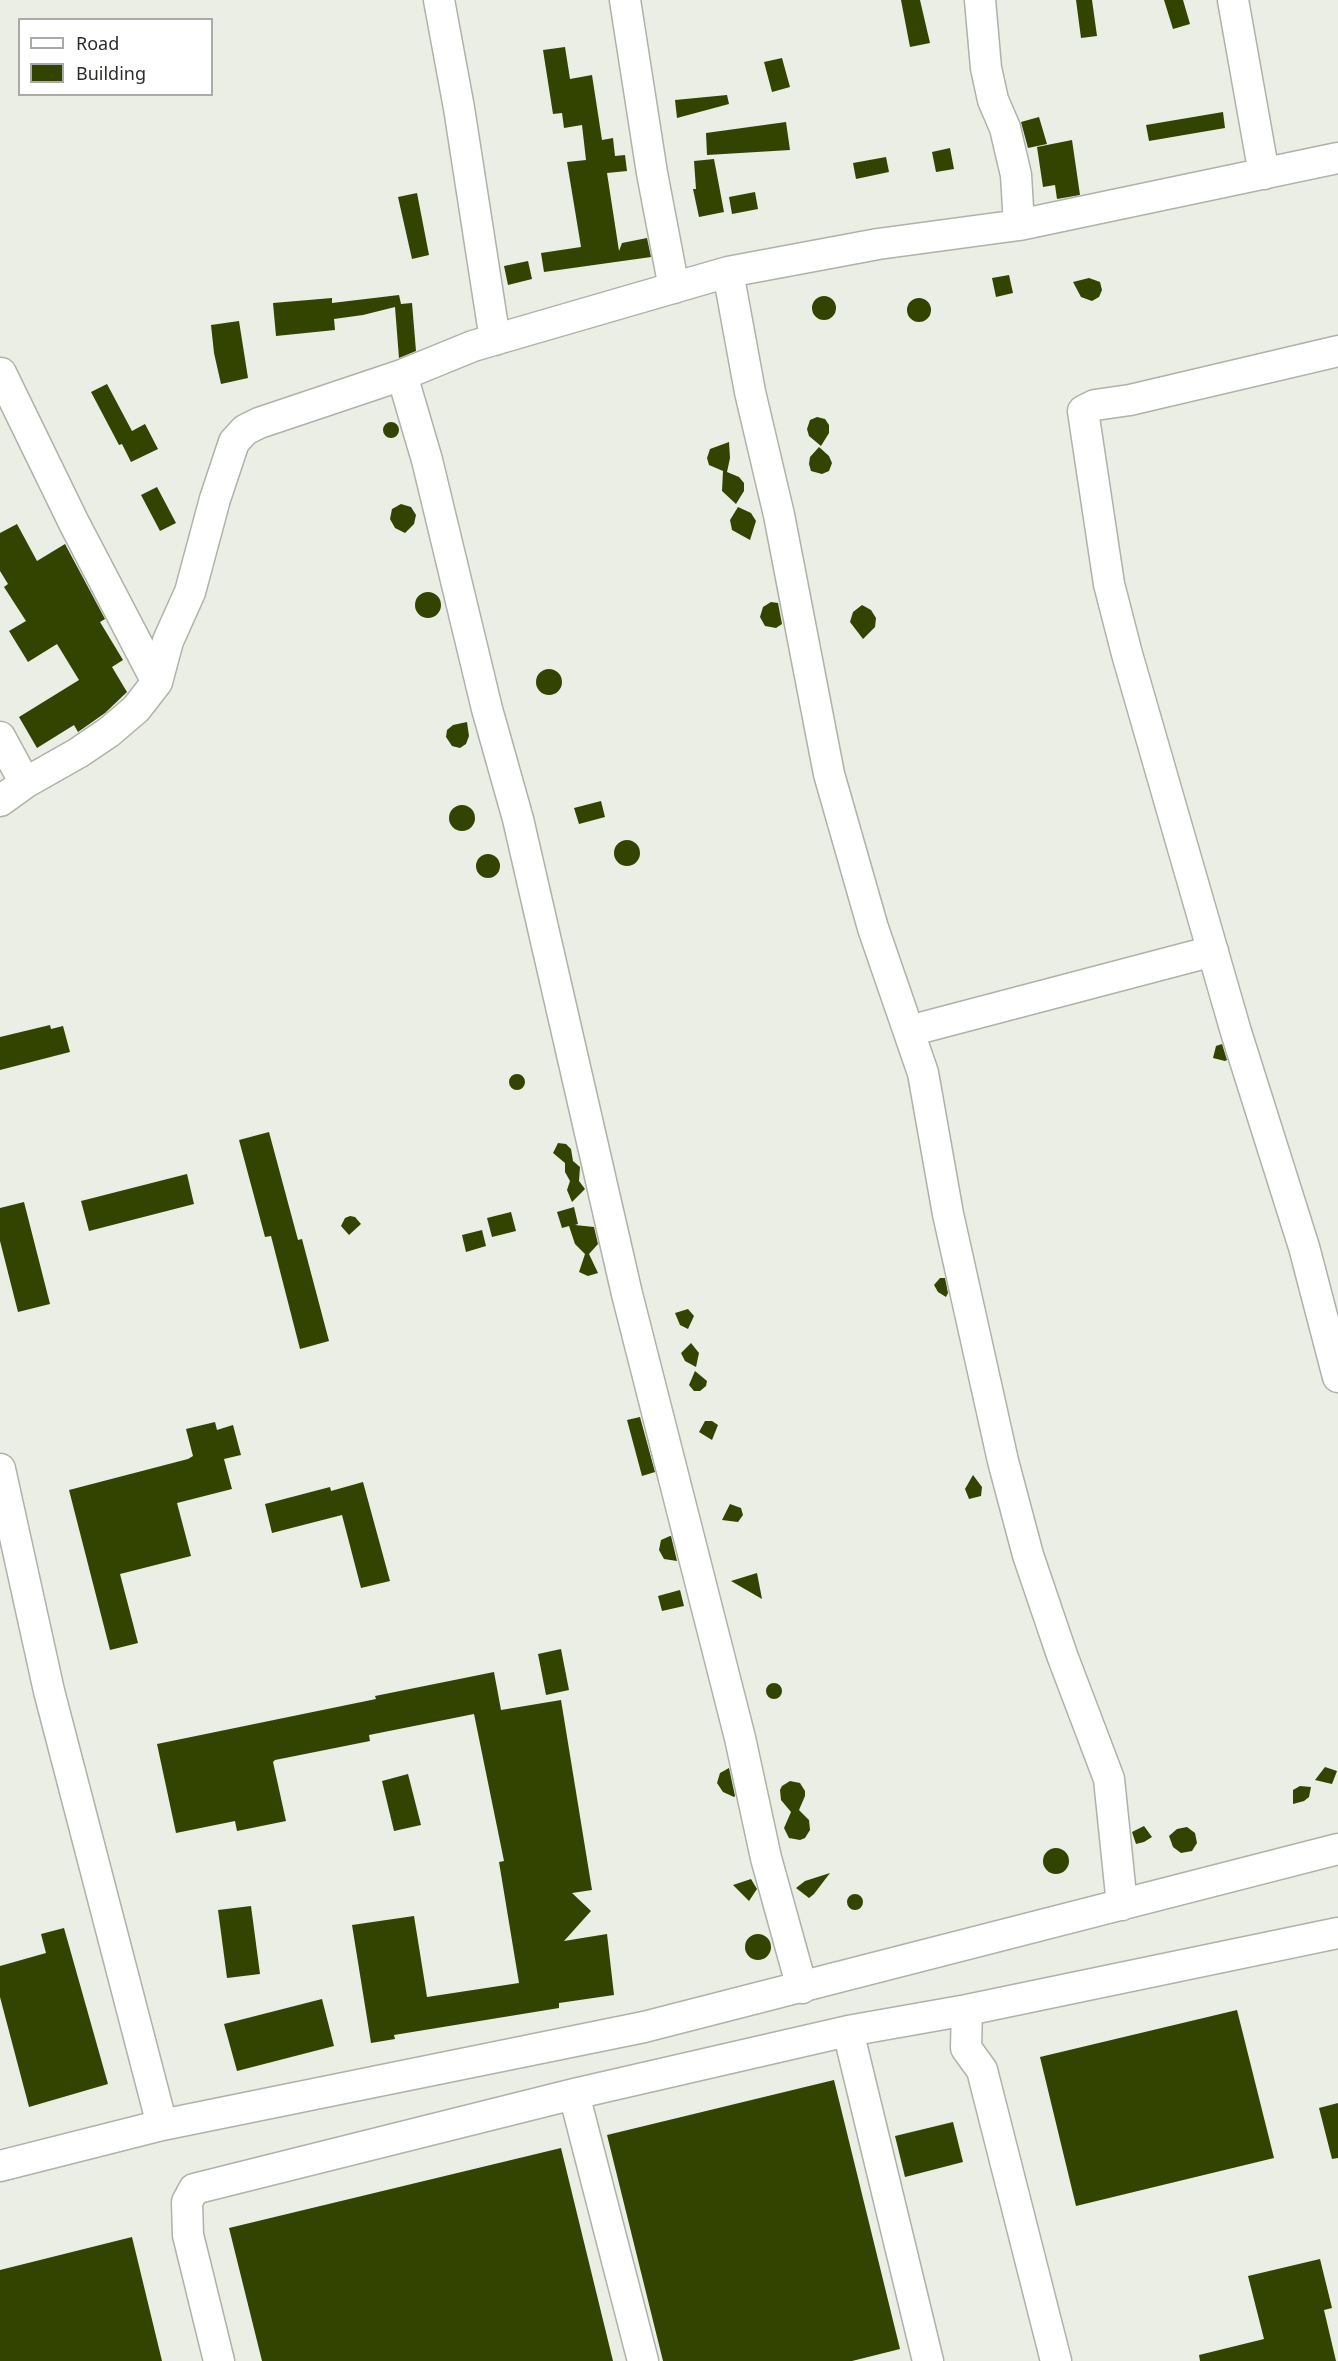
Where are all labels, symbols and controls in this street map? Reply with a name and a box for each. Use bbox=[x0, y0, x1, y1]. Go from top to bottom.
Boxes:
legend bbox=[18, 18, 213, 96]
text: Road bbox=[76, 31, 119, 55]
text: Building bbox=[76, 61, 146, 85]

